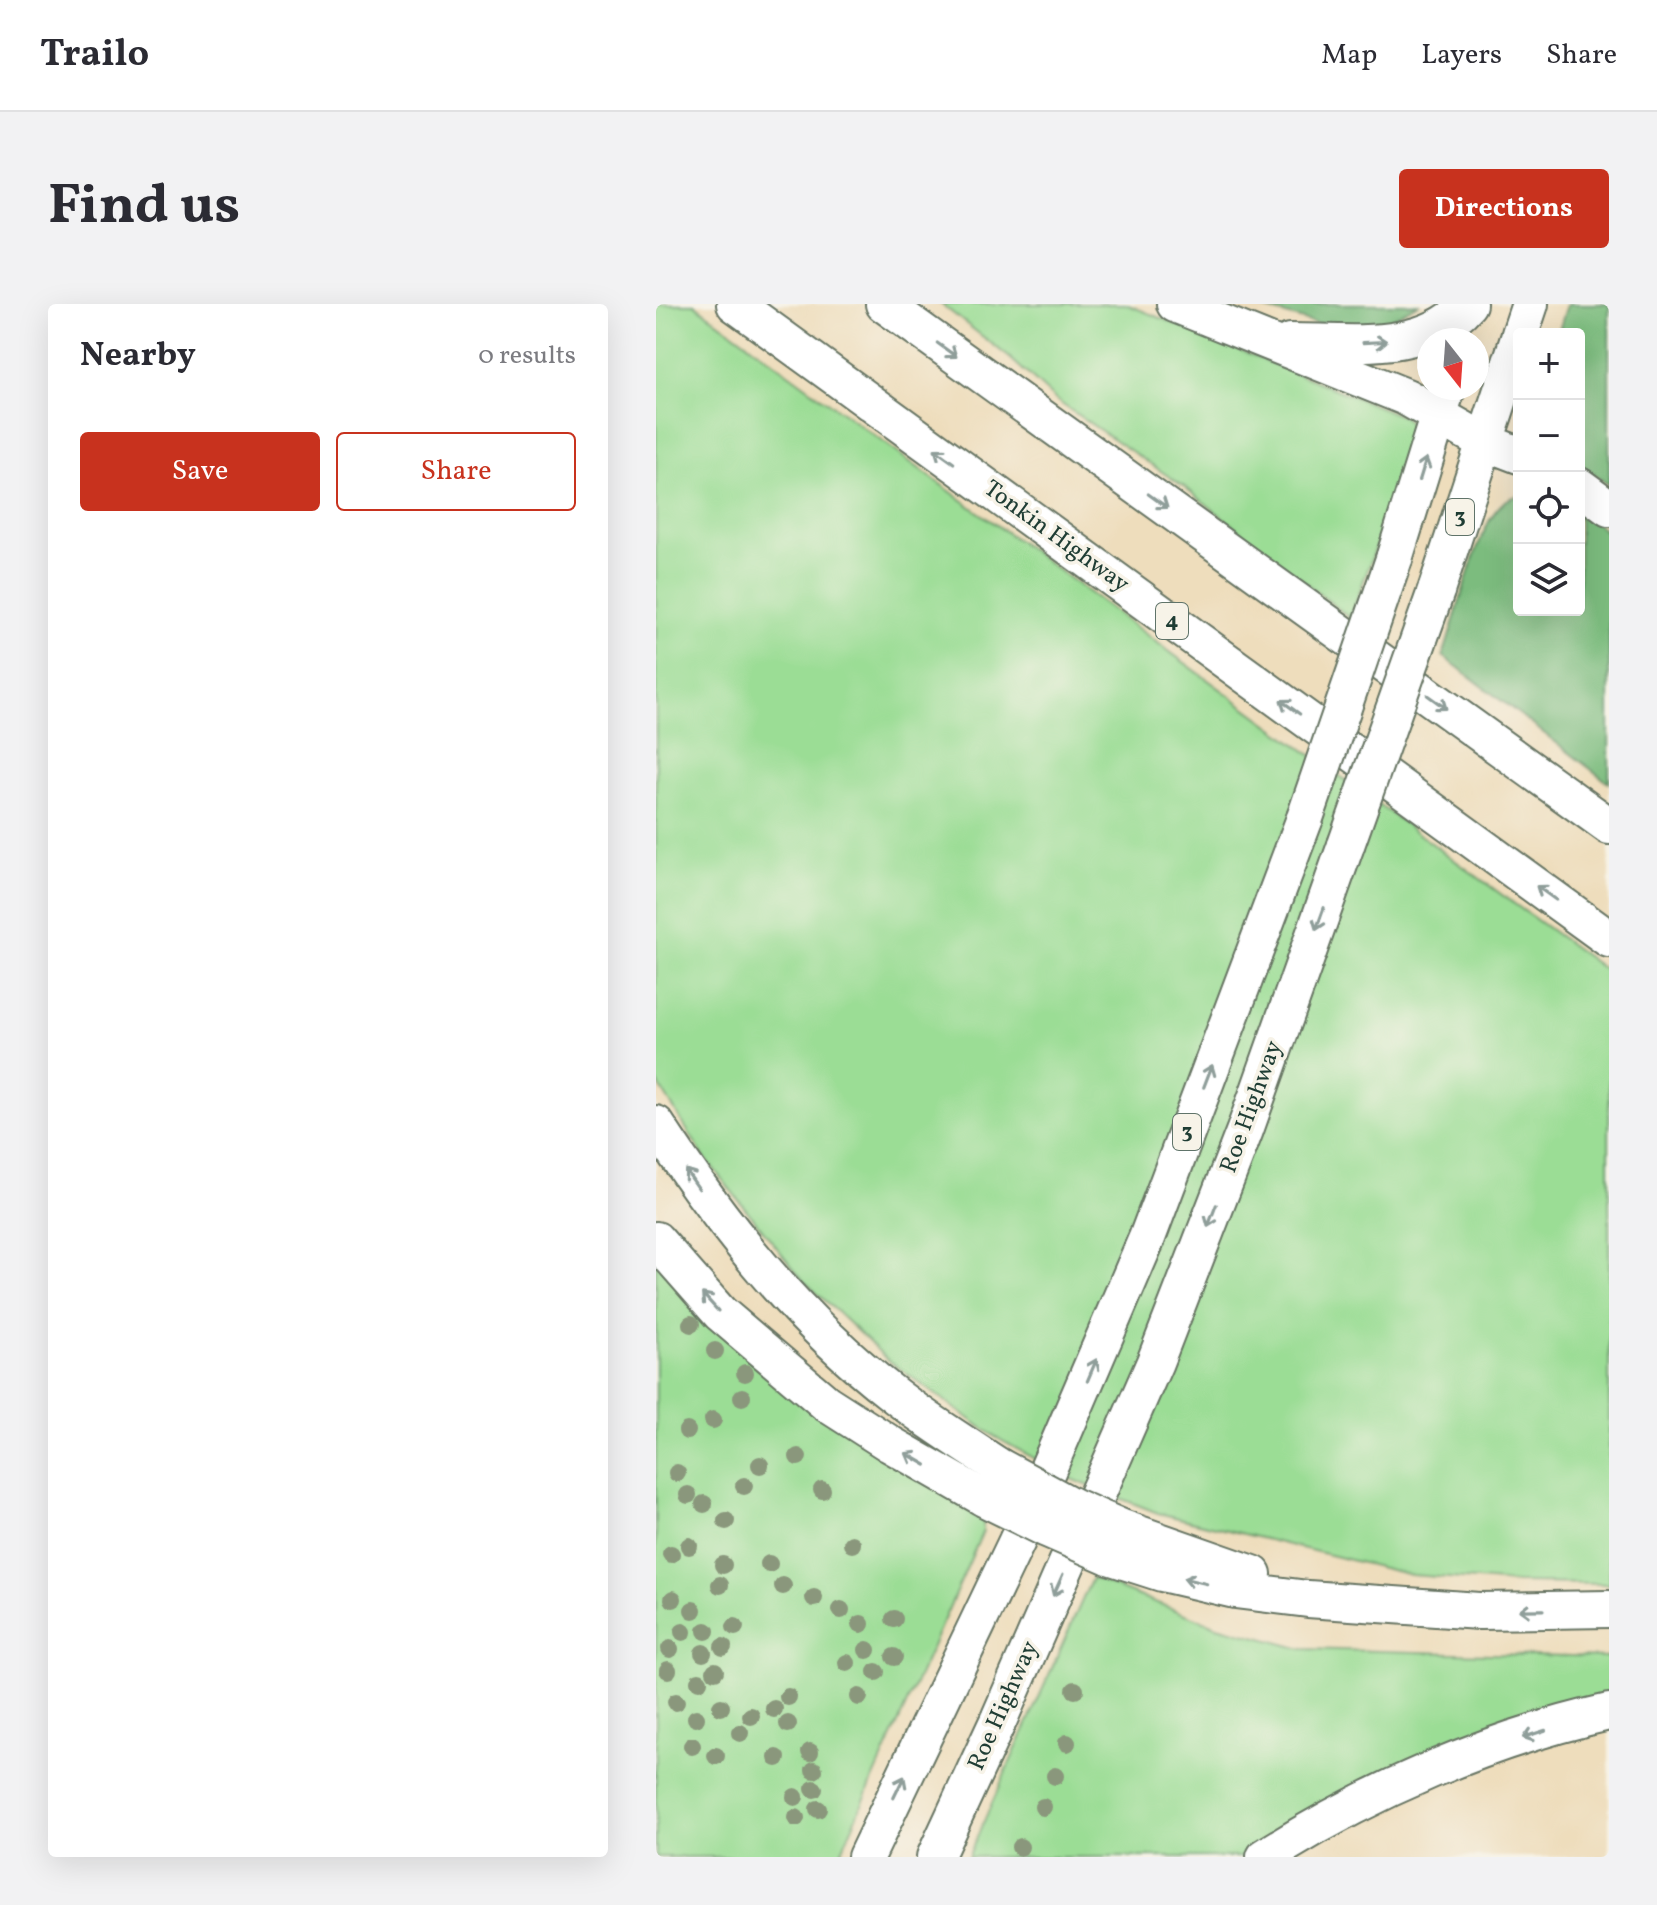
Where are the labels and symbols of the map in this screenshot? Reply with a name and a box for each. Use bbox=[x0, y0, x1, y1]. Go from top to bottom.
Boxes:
north arrow bbox=[1417, 328, 1489, 400]
one-way arrow bbox=[1361, 334, 1388, 349]
one-way arrow bbox=[935, 341, 957, 358]
one-way arrow bbox=[934, 447, 955, 464]
one-way arrow bbox=[1416, 456, 1431, 482]
street label: Tonkin Highway bbox=[976, 473, 1136, 601]
one-way arrow bbox=[1147, 493, 1168, 510]
road number: 3 bbox=[1446, 499, 1474, 535]
road number: 4 bbox=[1156, 603, 1188, 639]
one-way arrow bbox=[1426, 693, 1447, 710]
one-way arrow bbox=[1280, 699, 1302, 715]
one-way arrow bbox=[1536, 885, 1557, 902]
one-way arrow bbox=[1312, 906, 1326, 931]
street label: Roe Highway bbox=[1212, 1036, 1292, 1178]
one-way arrow bbox=[1202, 1064, 1216, 1089]
road number: 3 bbox=[1173, 1114, 1201, 1150]
one-way arrow bbox=[684, 1168, 700, 1190]
one-way arrow bbox=[1204, 1203, 1218, 1228]
one-way arrow bbox=[702, 1292, 720, 1312]
one-way arrow bbox=[1085, 1358, 1100, 1382]
one-way arrow bbox=[905, 1451, 928, 1467]
one-way arrow bbox=[1183, 1572, 1209, 1587]
one-way arrow bbox=[1050, 1573, 1065, 1597]
one-way arrow bbox=[1518, 1602, 1545, 1618]
street label: Roe Highway bbox=[960, 1636, 1048, 1776]
one-way arrow bbox=[1522, 1728, 1547, 1743]
one-way arrow bbox=[892, 1775, 907, 1799]

